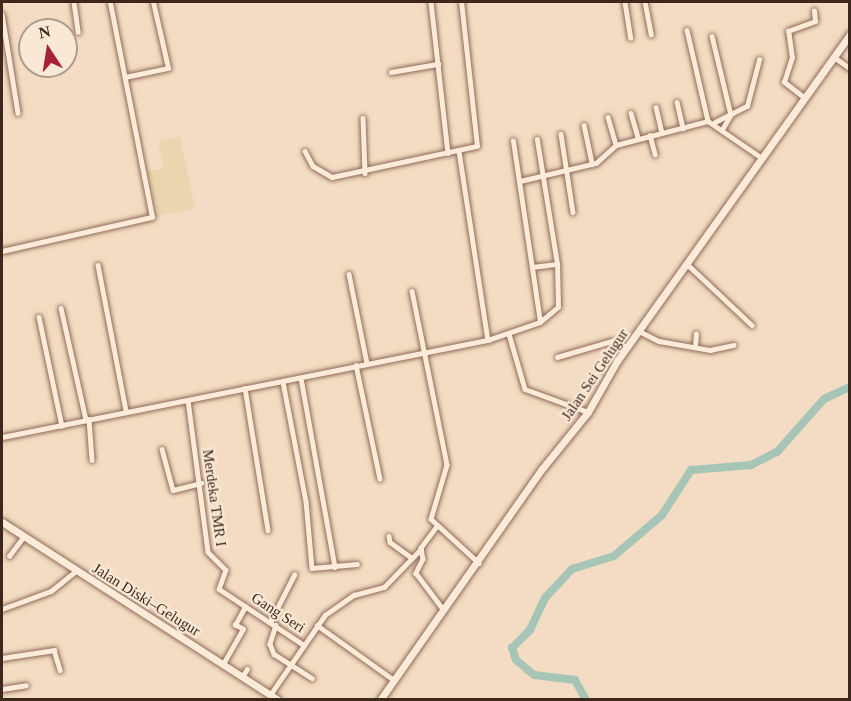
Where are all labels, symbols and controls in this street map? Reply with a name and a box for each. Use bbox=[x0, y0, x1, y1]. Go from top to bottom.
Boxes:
north arrow bbox=[18, 18, 78, 78]
text: N bbox=[37, 22, 52, 41]
street label: Jalan Sei Gelugur bbox=[558, 326, 632, 424]
street label: Merdeka TMR I bbox=[198, 448, 230, 548]
street label: Jalan Diski–Gelugur bbox=[89, 560, 203, 640]
street label: Gang Seri bbox=[248, 589, 308, 637]

